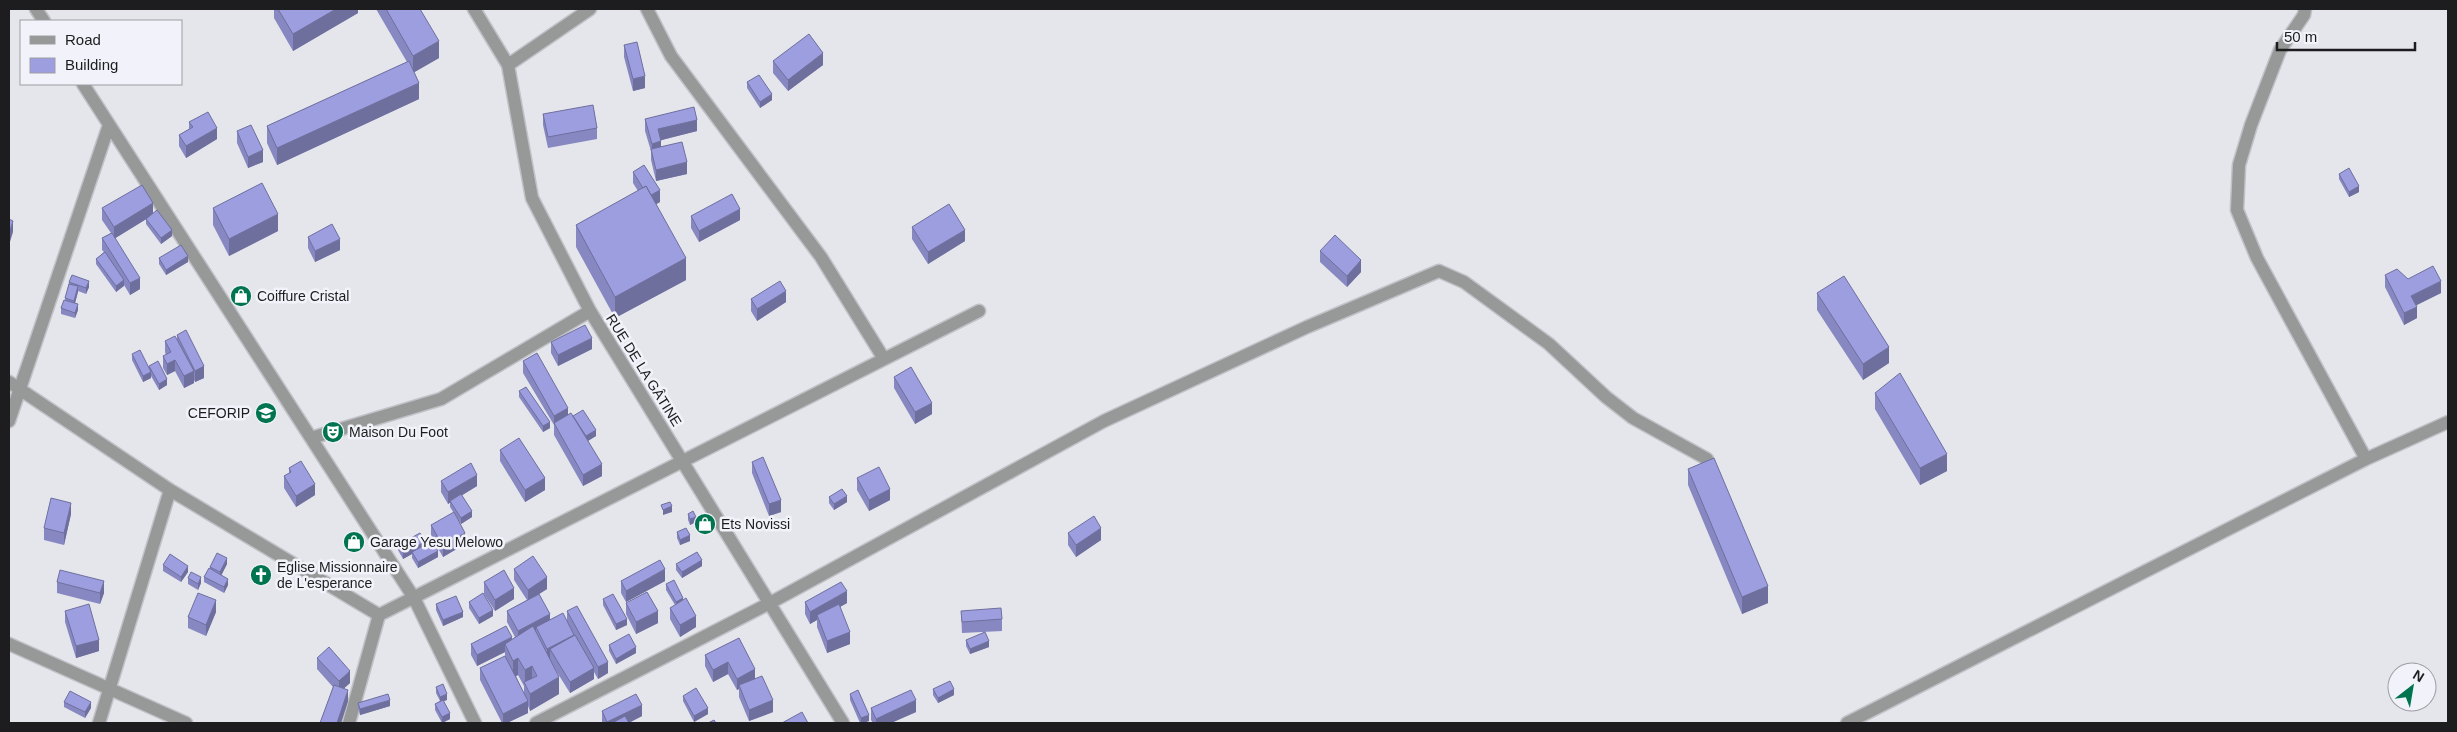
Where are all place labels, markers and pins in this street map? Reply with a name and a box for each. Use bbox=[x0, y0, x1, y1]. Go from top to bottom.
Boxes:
shop icon: Coiffure Cristal bbox=[229, 284, 253, 308]
place label: Coiffure Cristal bbox=[257, 288, 349, 304]
school or university icon: CEFORIP bbox=[254, 401, 278, 425]
place label: CEFORIP bbox=[188, 405, 250, 421]
theatre icon: Maison Du Foot bbox=[321, 420, 345, 444]
place label: Maison Du Foot bbox=[349, 424, 448, 440]
shop icon: Ets Novissi bbox=[693, 512, 717, 536]
place label: Ets Novissi bbox=[721, 516, 790, 532]
shop icon: Garage Yesu Melowo bbox=[342, 530, 366, 554]
place label: Garage Yesu Melowo bbox=[370, 534, 503, 550]
place label: Eglise Missionnaire de L'esperance bbox=[277, 559, 398, 591]
church icon: Eglise Missionnaire de L'esperance bbox=[249, 563, 273, 587]

